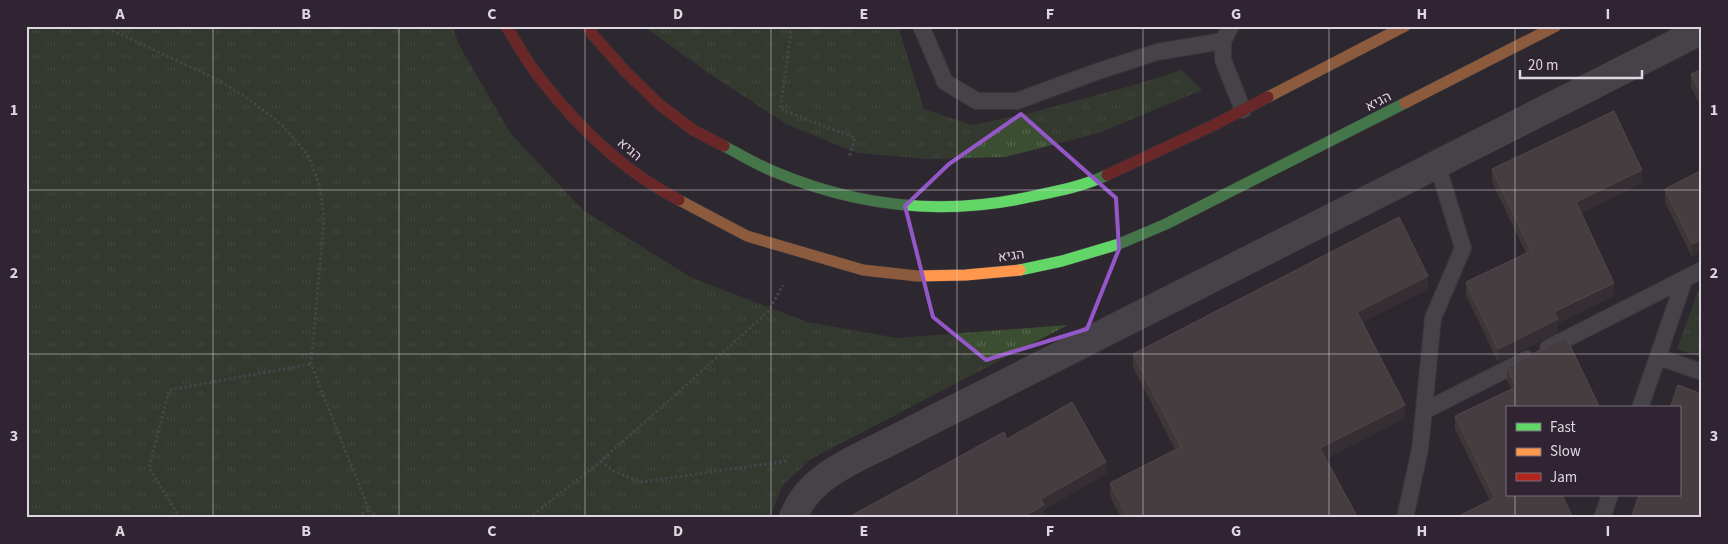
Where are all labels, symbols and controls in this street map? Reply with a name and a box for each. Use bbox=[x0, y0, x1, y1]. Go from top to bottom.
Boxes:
text: A bbox=[114, 3, 125, 25]
text: B bbox=[301, 3, 311, 25]
text: C bbox=[487, 3, 497, 25]
text: D bbox=[673, 3, 683, 25]
text: E bbox=[860, 3, 868, 25]
text: F bbox=[1046, 3, 1054, 25]
text: G bbox=[1231, 3, 1241, 25]
text: H bbox=[1417, 3, 1427, 25]
text: I bbox=[1606, 3, 1610, 25]
scale bar bbox=[1520, 48, 1643, 80]
text: 20 m bbox=[1528, 55, 1558, 76]
street label: הגיא bbox=[1362, 87, 1395, 117]
text: 1 bbox=[10, 99, 18, 121]
text: 1 bbox=[1710, 99, 1718, 121]
street label: הגיא bbox=[613, 133, 646, 166]
street label: הגיא bbox=[996, 244, 1026, 268]
text: 2 bbox=[10, 262, 18, 284]
text: 2 bbox=[1710, 262, 1718, 284]
legend bbox=[1506, 406, 1680, 496]
text: Fast bbox=[1550, 417, 1576, 438]
text: 3 bbox=[10, 425, 18, 447]
text: 3 bbox=[1710, 425, 1718, 447]
text: Slow bbox=[1550, 441, 1581, 462]
text: Jam bbox=[1550, 467, 1577, 488]
text: A bbox=[114, 520, 125, 542]
text: B bbox=[301, 520, 311, 542]
text: C bbox=[487, 520, 497, 542]
text: D bbox=[673, 520, 683, 542]
text: E bbox=[860, 520, 868, 542]
text: F bbox=[1046, 520, 1054, 542]
text: G bbox=[1231, 520, 1241, 542]
text: H bbox=[1417, 520, 1427, 542]
text: I bbox=[1606, 520, 1610, 542]

